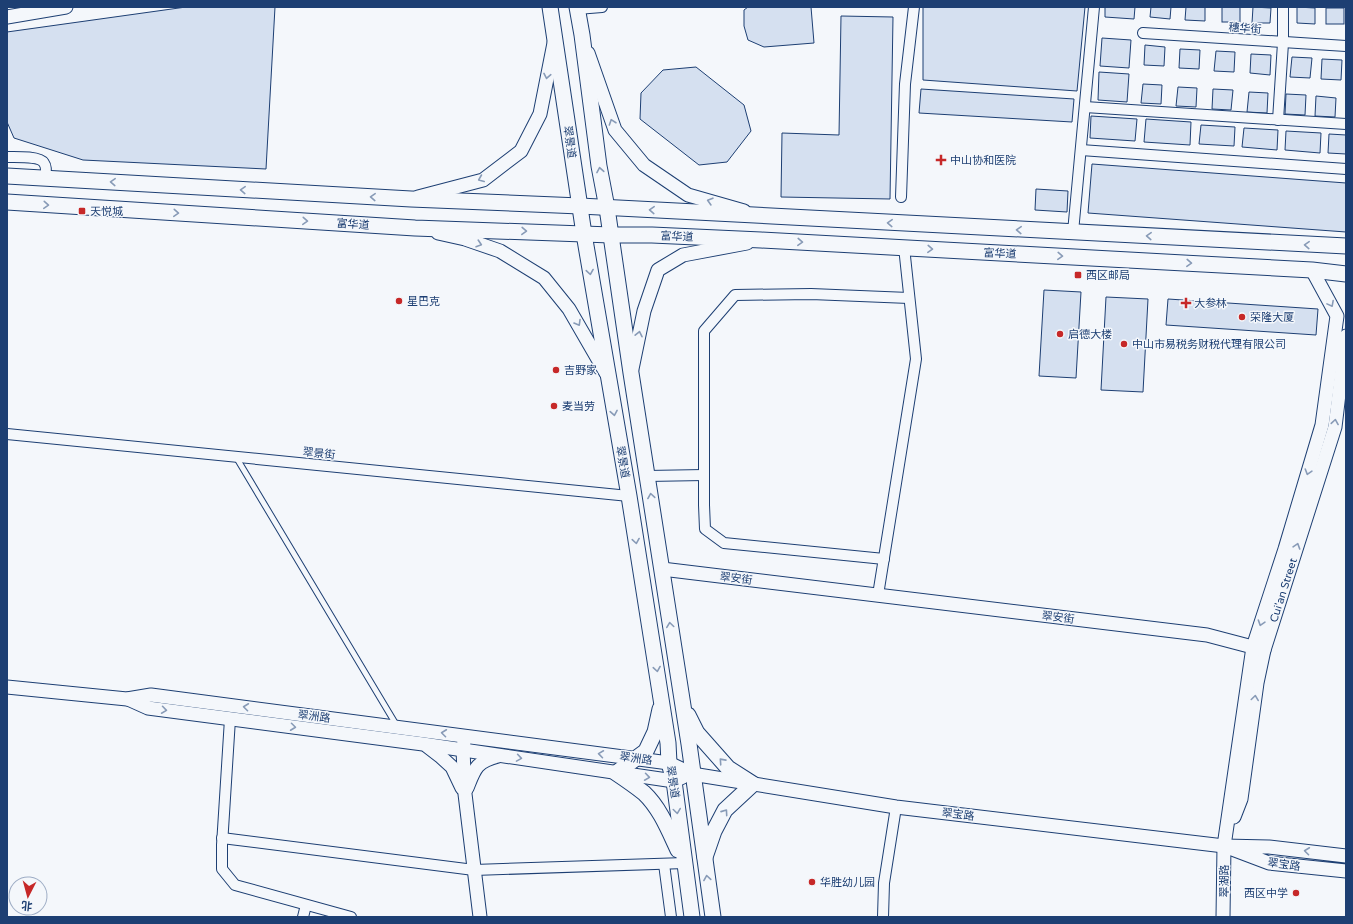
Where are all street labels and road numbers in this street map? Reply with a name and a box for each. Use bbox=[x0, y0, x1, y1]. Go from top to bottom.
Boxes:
street label: 穗华街 bbox=[1228, 21, 1262, 36]
street label: 翠景道 bbox=[561, 125, 578, 159]
street label: 富华道 bbox=[336, 217, 370, 232]
street label: 富华道 bbox=[660, 229, 694, 244]
street label: 富华道 bbox=[983, 246, 1017, 261]
street label: 翠景街 bbox=[302, 445, 336, 462]
street label: 翠景道 bbox=[613, 445, 632, 479]
street label: Cui'an Street bbox=[1267, 557, 1300, 624]
street label: 翠安街 bbox=[719, 570, 753, 587]
street label: 翠安街 bbox=[1041, 609, 1075, 626]
street label: 翠洲路 bbox=[297, 708, 331, 725]
street label: 翠洲路 bbox=[619, 750, 653, 767]
street label: 翠景道 bbox=[664, 765, 682, 799]
street label: 翠宝路 bbox=[941, 806, 975, 823]
street label: 翠宝路 bbox=[1267, 856, 1301, 873]
street label: 翠湖路 bbox=[1218, 865, 1231, 898]

